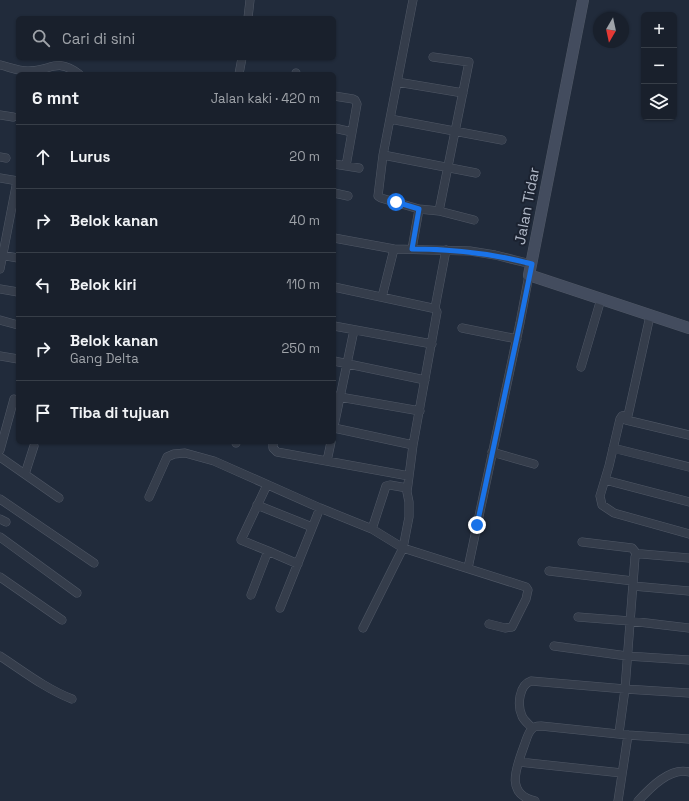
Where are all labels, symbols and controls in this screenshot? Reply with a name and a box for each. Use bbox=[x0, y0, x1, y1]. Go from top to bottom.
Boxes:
north arrow bbox=[593, 12, 629, 48]
map controls bbox=[641, 12, 677, 120]
button: + bbox=[641, 12, 677, 48]
search box bbox=[16, 16, 336, 60]
icon: search bbox=[30, 27, 52, 49]
text: Cari di sini bbox=[62, 29, 135, 48]
button: − bbox=[641, 48, 677, 84]
button: layers bbox=[641, 84, 677, 120]
text: 6 mnt bbox=[32, 87, 79, 109]
text: Jalan kaki · 420 m bbox=[211, 90, 320, 107]
icon: ahead bbox=[32, 146, 54, 168]
text: Lurus bbox=[70, 147, 110, 166]
text: 20 m bbox=[289, 148, 320, 165]
street label: Jalan Tidar bbox=[510, 165, 543, 246]
route start bbox=[387, 193, 405, 211]
icon: right bbox=[32, 210, 54, 232]
text: Belok kanan bbox=[70, 211, 158, 230]
text: 40 m bbox=[289, 212, 320, 229]
icon: left bbox=[32, 274, 54, 296]
text: Belok kiri bbox=[70, 275, 136, 294]
text: 110 m bbox=[286, 276, 320, 293]
text: Belok kanan bbox=[70, 331, 158, 350]
icon: right bbox=[32, 338, 54, 360]
text: 250 m bbox=[282, 340, 320, 357]
text: Gang Delta bbox=[70, 350, 139, 367]
icon: arrive bbox=[32, 402, 54, 424]
text: Tiba di tujuan bbox=[70, 403, 169, 422]
route end bbox=[468, 516, 486, 534]

